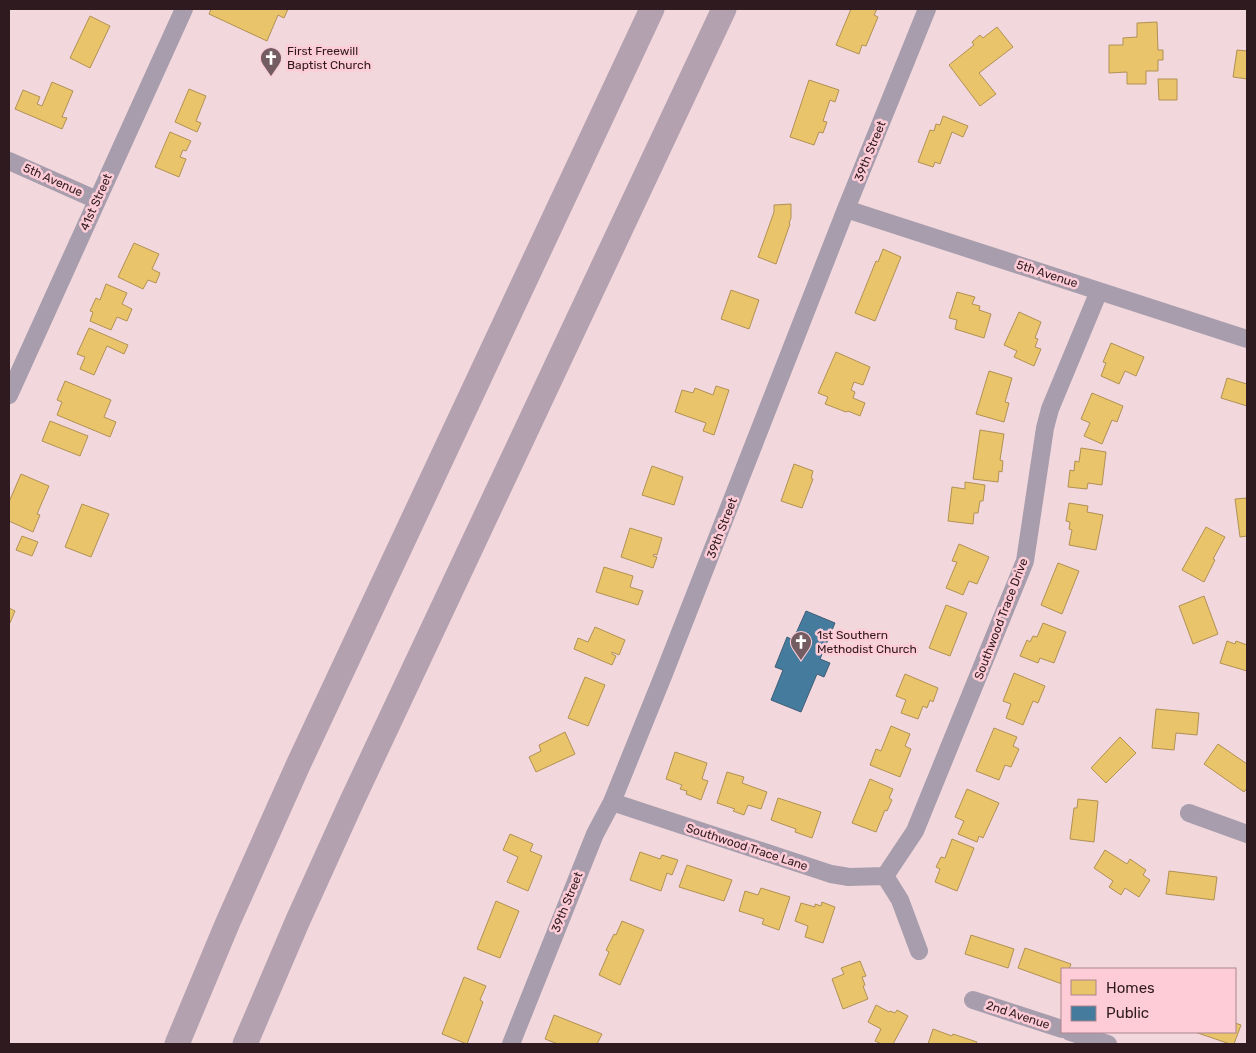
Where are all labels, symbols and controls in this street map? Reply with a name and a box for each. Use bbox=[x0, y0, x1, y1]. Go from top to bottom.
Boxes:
place label: First Freewill Baptist Church bbox=[287, 44, 371, 72]
church icon: First Freewill Baptist Church bbox=[259, 46, 283, 77]
street label: 39th Street bbox=[852, 118, 889, 183]
street label: 5th Avenue bbox=[21, 161, 85, 199]
street label: 41st Street bbox=[77, 171, 115, 233]
street label: 5th Avenue bbox=[1015, 257, 1080, 291]
street label: 39th Street bbox=[704, 495, 740, 560]
street label: Southwood Trace Drive bbox=[971, 556, 1031, 682]
place label: 1st Southern Methodist Church bbox=[817, 628, 917, 656]
church icon: 1st Southern Methodist Church bbox=[789, 630, 813, 661]
street label: Southwood Trace Lane bbox=[684, 821, 810, 873]
street label: 39th Street bbox=[549, 869, 586, 934]
legend bbox=[1061, 968, 1236, 1033]
text: Homes bbox=[1106, 979, 1155, 997]
street label: 2nd Avenue bbox=[984, 998, 1052, 1032]
text: Public bbox=[1106, 1004, 1149, 1022]

